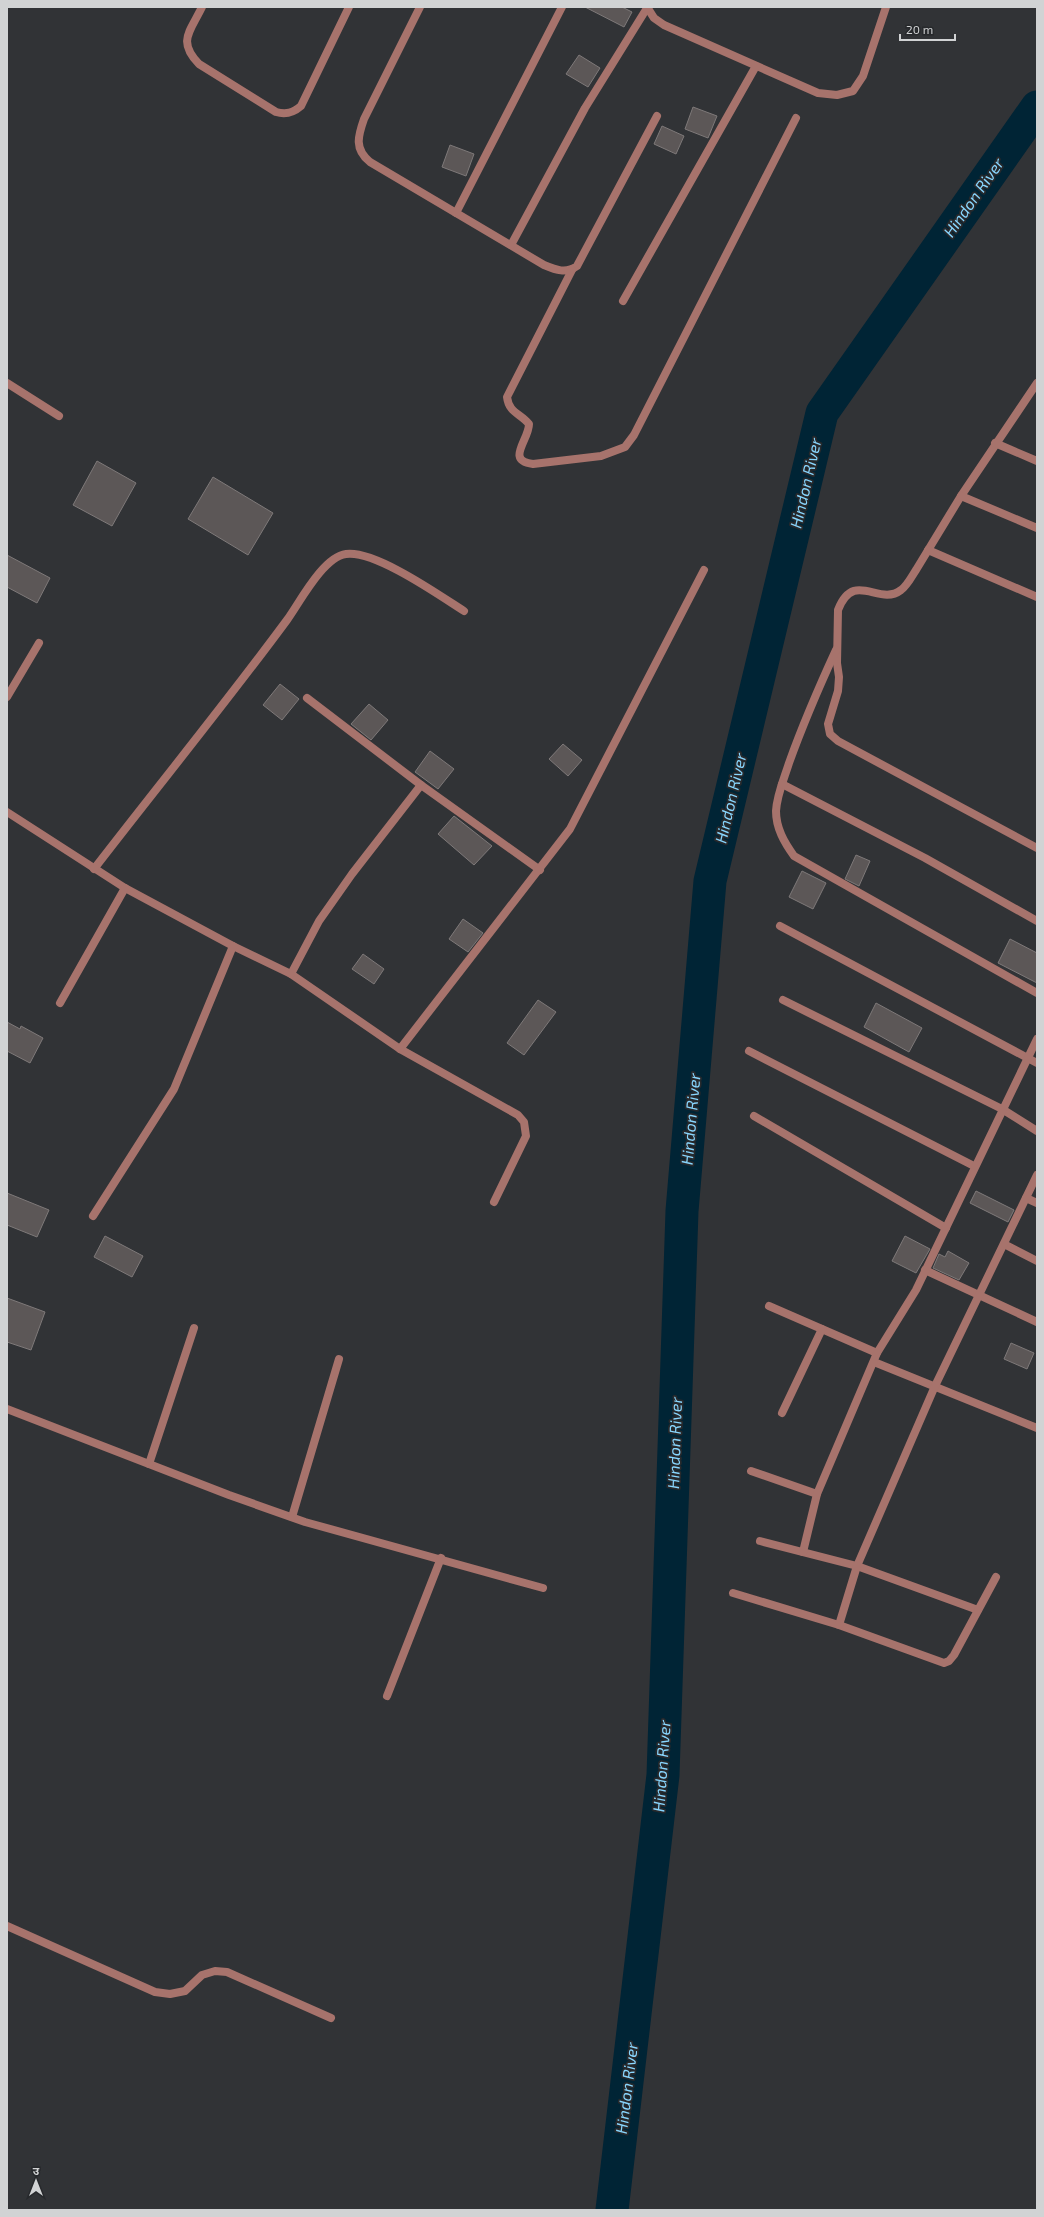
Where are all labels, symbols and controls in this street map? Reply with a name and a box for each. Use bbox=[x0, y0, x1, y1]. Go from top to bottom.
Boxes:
scale bar bbox=[900, 16, 955, 42]
text: 20 m bbox=[906, 22, 933, 36]
water label: Hindon River bbox=[939, 153, 1008, 240]
water label: Hindon River bbox=[785, 435, 825, 530]
water label: Hindon River bbox=[710, 750, 750, 845]
water label: Hindon River bbox=[677, 1072, 704, 1166]
water label: Hindon River bbox=[663, 1396, 685, 1489]
water label: Hindon River bbox=[648, 1719, 674, 1813]
water label: Hindon River bbox=[611, 2041, 641, 2135]
north arrow bbox=[16, 2161, 56, 2201]
text: उ bbox=[33, 2164, 40, 2177]

